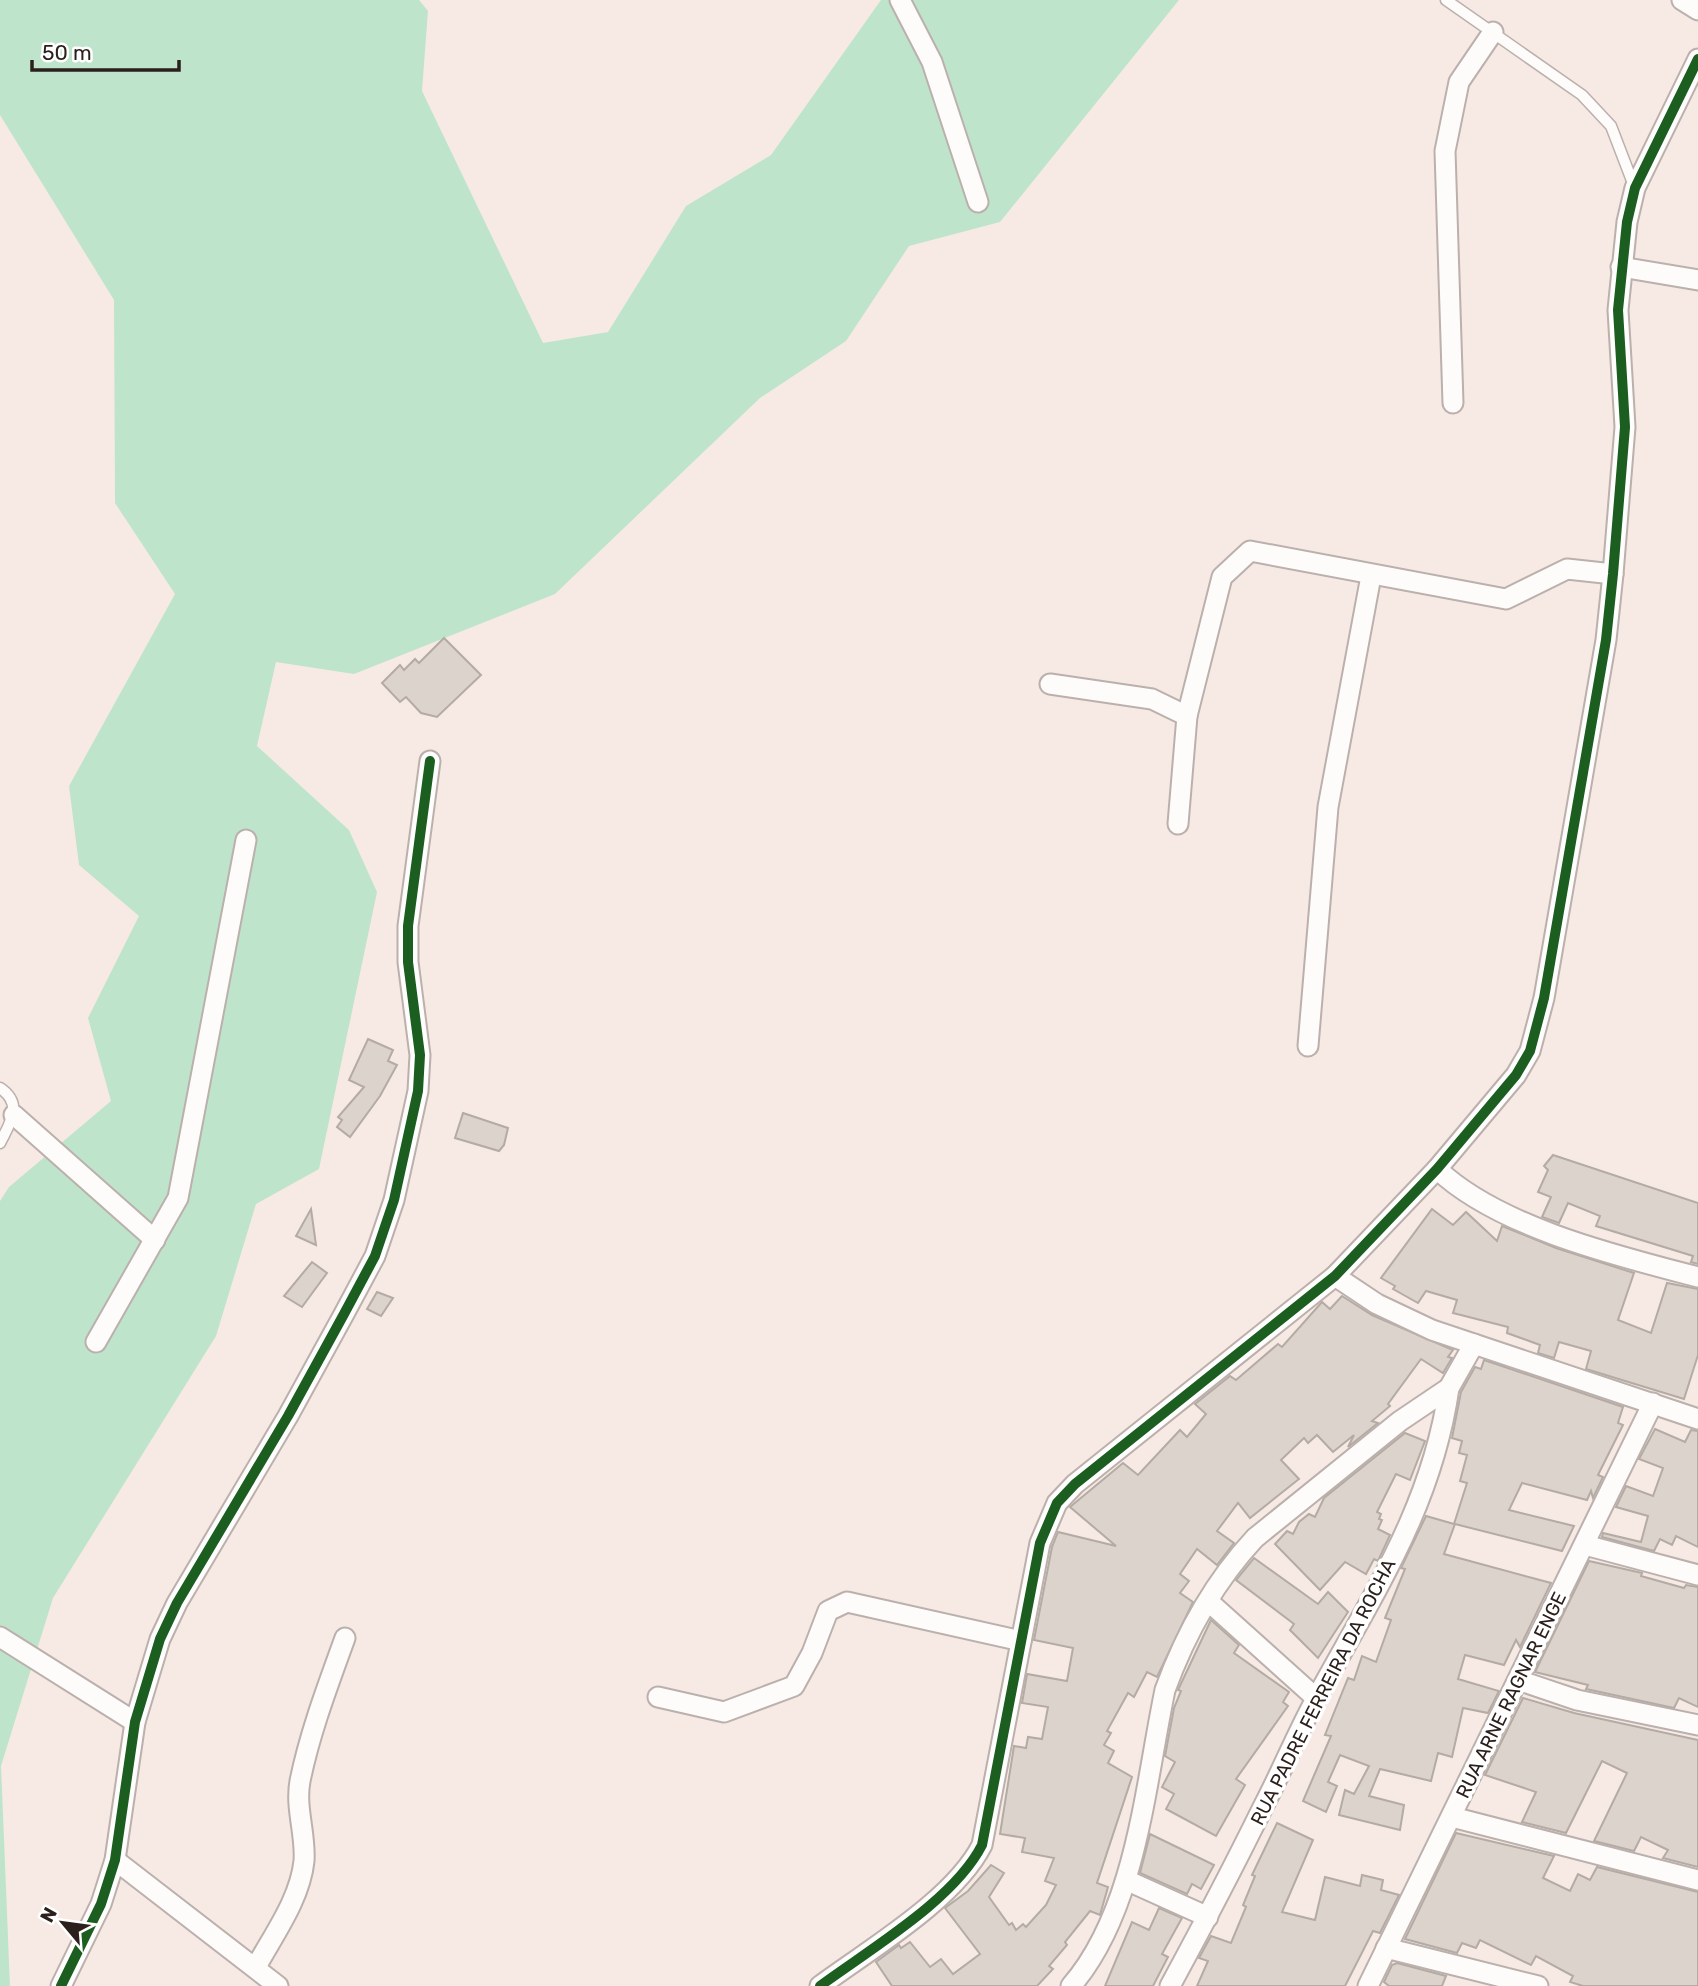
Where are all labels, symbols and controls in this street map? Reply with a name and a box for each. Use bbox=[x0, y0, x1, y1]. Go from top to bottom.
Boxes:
scale bar bbox=[32, 28, 178, 72]
text: 50 m bbox=[42, 40, 92, 65]
street label: RUA PADRE FERREIRA DA ROCHA bbox=[1246, 1555, 1401, 1829]
street label: RUA ARNE RAGNAR ENGE bbox=[1451, 1588, 1571, 1802]
north arrow bbox=[28, 1888, 98, 1958]
text: N bbox=[35, 1903, 62, 1927]

